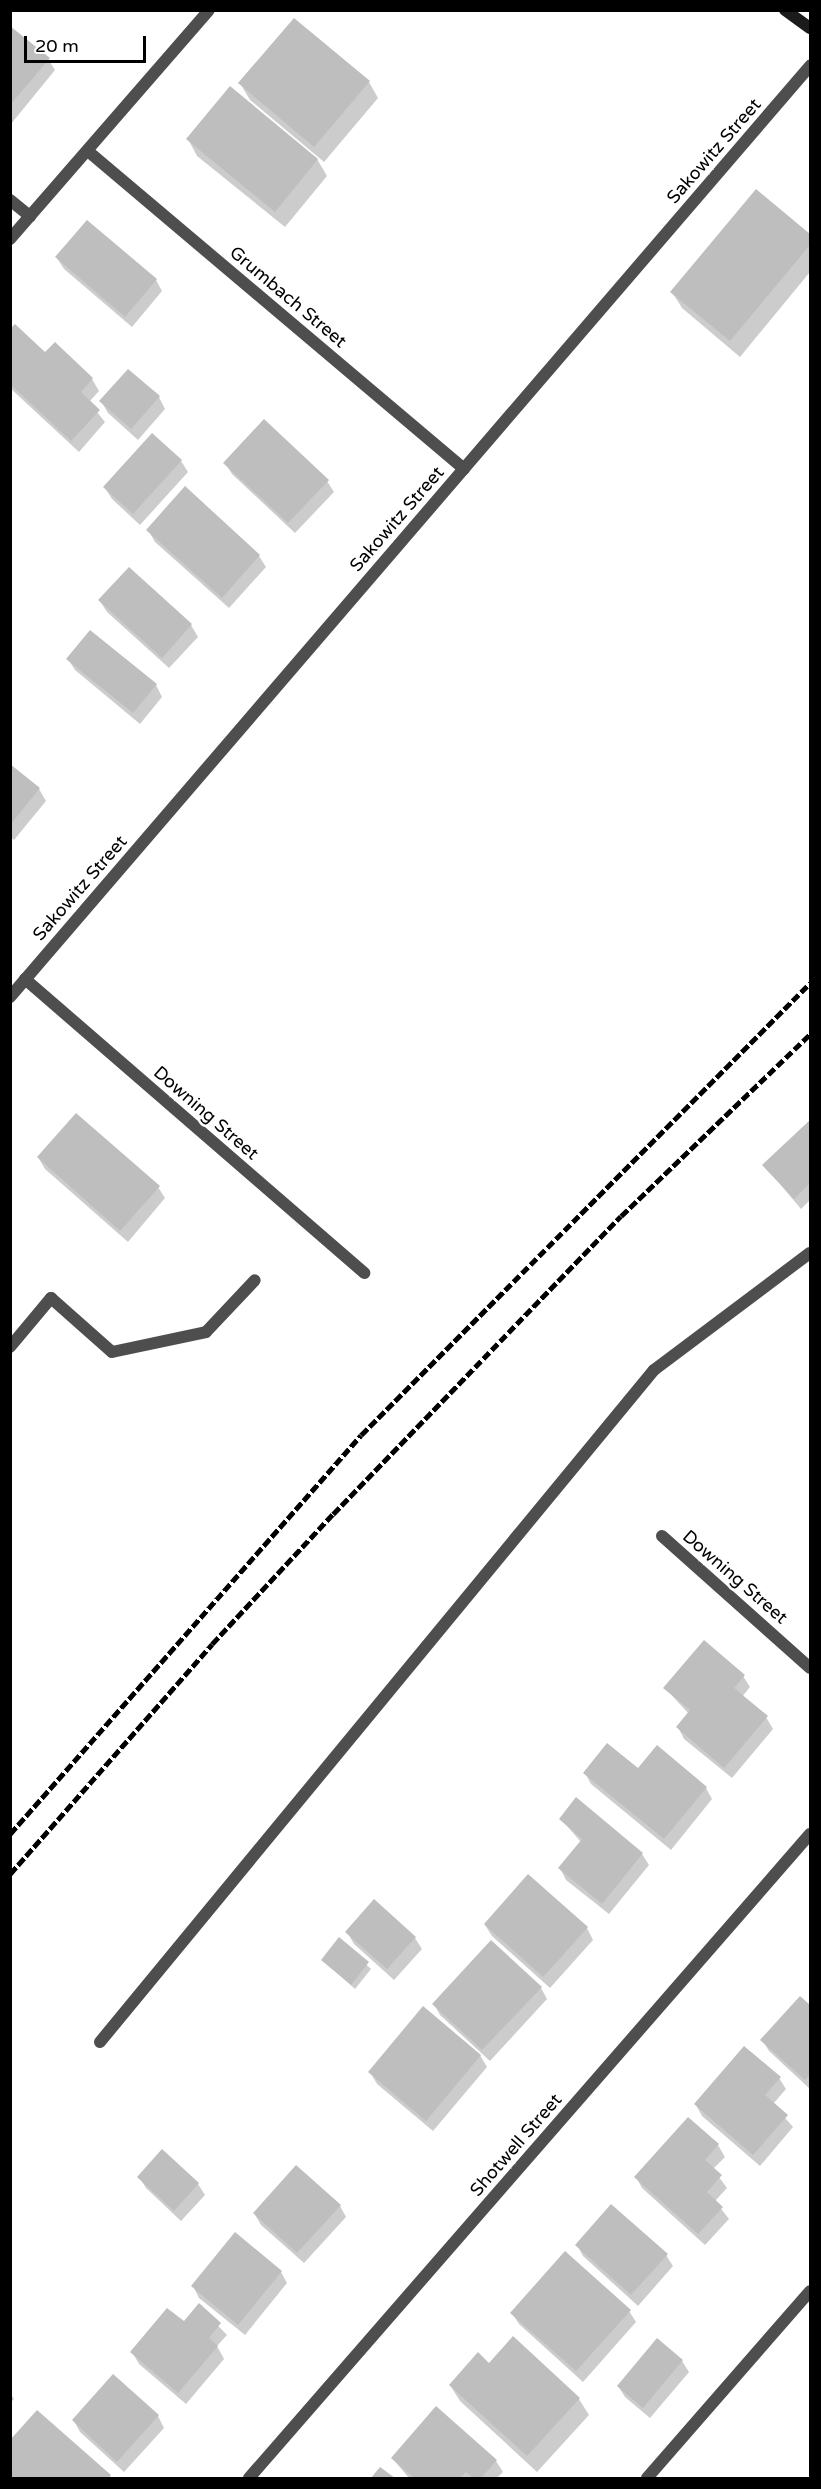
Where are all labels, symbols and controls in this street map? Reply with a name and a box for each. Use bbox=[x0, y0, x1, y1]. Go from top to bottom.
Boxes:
scale bar bbox=[27, 24, 148, 62]
text: 20 m bbox=[35, 35, 79, 57]
street label: Sakowitz Street bbox=[662, 94, 766, 208]
street label: Grumbach Street bbox=[225, 242, 351, 352]
street label: Sakowitz Street bbox=[345, 462, 449, 576]
street label: Sakowitz Street bbox=[28, 831, 132, 945]
street label: Downing Street bbox=[149, 1062, 263, 1164]
street label: Downing Street bbox=[678, 1526, 792, 1628]
street label: Shotwell Street bbox=[466, 2089, 566, 2201]

